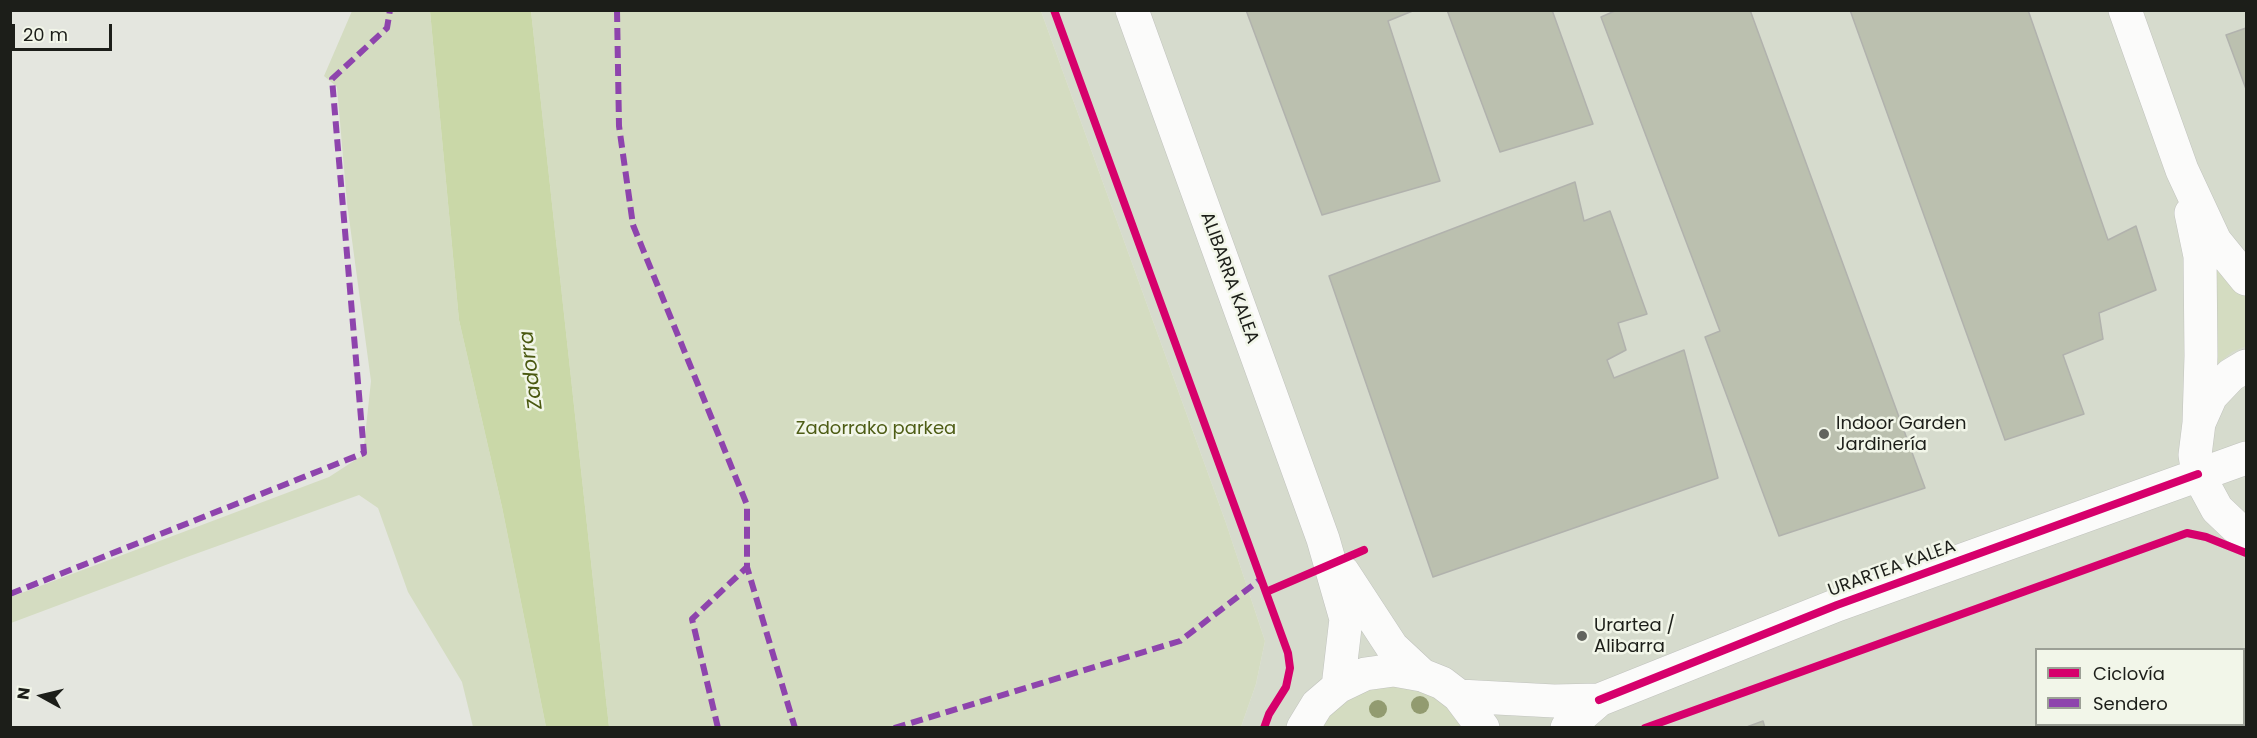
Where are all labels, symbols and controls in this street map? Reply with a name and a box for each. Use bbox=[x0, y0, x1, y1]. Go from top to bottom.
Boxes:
scale bar bbox=[15, 12, 116, 50]
text: 20 m bbox=[23, 22, 68, 47]
street label: ALIBARRA KALEA bbox=[1195, 209, 1263, 347]
water label: Zadorra bbox=[515, 329, 549, 411]
place label: Indoor Garden Jardinería bbox=[1836, 413, 1966, 456]
park label: Zadorrako parkea bbox=[796, 418, 956, 440]
marker: Indoor Garden Jardinería bbox=[1817, 427, 1831, 441]
street label: URARTEA KALEA bbox=[1825, 536, 1959, 602]
place label: Urartea / Alibarra bbox=[1594, 615, 1675, 658]
marker: Urartea / Alibarra bbox=[1575, 629, 1589, 643]
legend bbox=[2035, 648, 2245, 726]
text: Ciclovía bbox=[2093, 661, 2165, 686]
north arrow bbox=[12, 666, 72, 726]
text: N bbox=[11, 686, 36, 701]
text: Sendero bbox=[2093, 691, 2168, 716]

